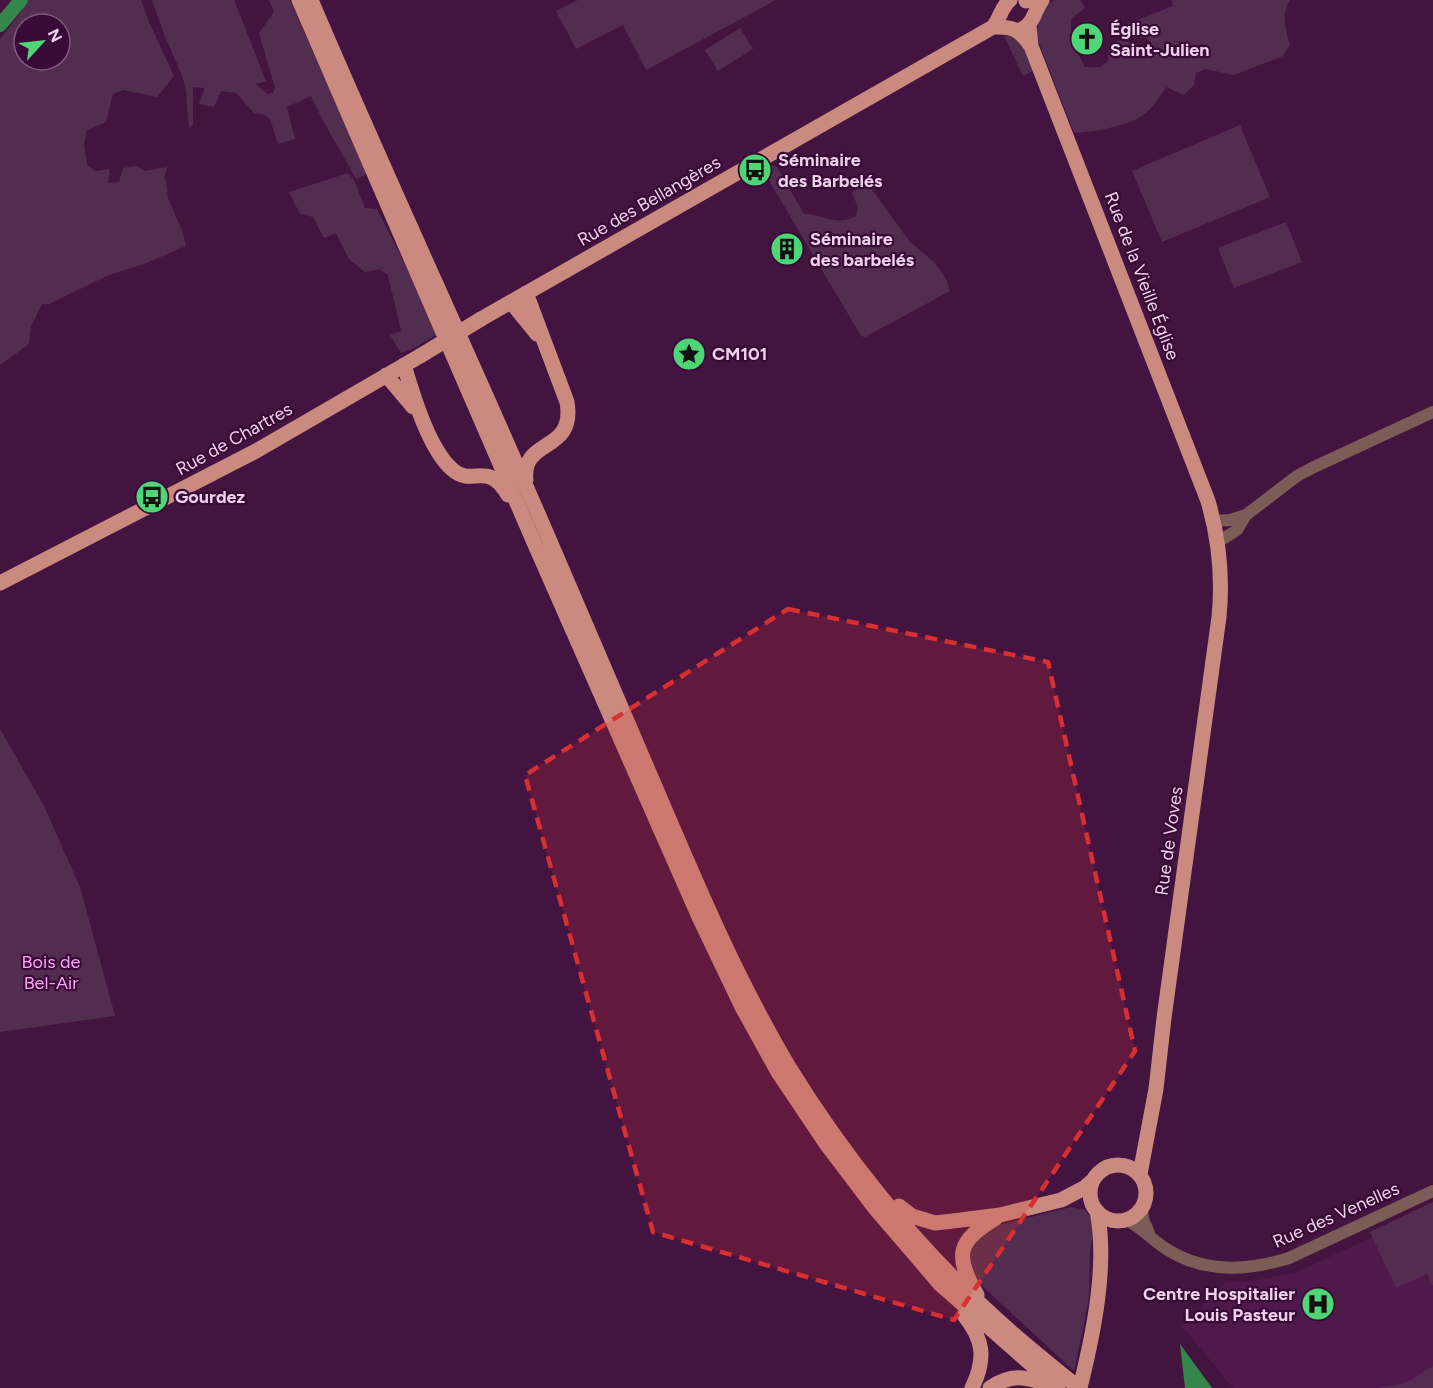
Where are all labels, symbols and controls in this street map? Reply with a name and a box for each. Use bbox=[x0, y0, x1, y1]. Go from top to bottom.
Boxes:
north arrow bbox=[12, 12, 72, 72]
place label: Église Saint-Julien bbox=[1110, 18, 1210, 61]
church icon: Église Saint-Julien bbox=[1069, 21, 1105, 57]
text: N bbox=[44, 26, 66, 45]
place label: Séminaire des Barbelés bbox=[778, 149, 883, 192]
street label: Rue des Bellangères bbox=[574, 151, 724, 251]
bus stop icon: Séminaire des Barbelés bbox=[737, 152, 773, 188]
street label: Rue de la Vieille Église bbox=[1100, 189, 1184, 363]
place label: Séminaire des barbelés bbox=[810, 228, 915, 271]
building icon: Séminaire des barbelés bbox=[769, 231, 805, 267]
place icon: CM101 bbox=[671, 336, 707, 372]
place label: CM101 bbox=[712, 343, 767, 365]
street label: Rue de Chartres bbox=[172, 398, 296, 480]
bus stop icon: Gourdez bbox=[134, 479, 170, 515]
place label: Gourdez bbox=[175, 486, 246, 508]
street label: Rue de Voves bbox=[1150, 785, 1188, 897]
park label: Bois de Bel-Air bbox=[22, 951, 81, 994]
street label: Rue des Venelles bbox=[1269, 1177, 1403, 1253]
place label: Centre Hospitalier Louis Pasteur bbox=[1143, 1283, 1295, 1326]
hospital icon: Centre Hospitalier Louis Pasteur bbox=[1300, 1286, 1336, 1322]

